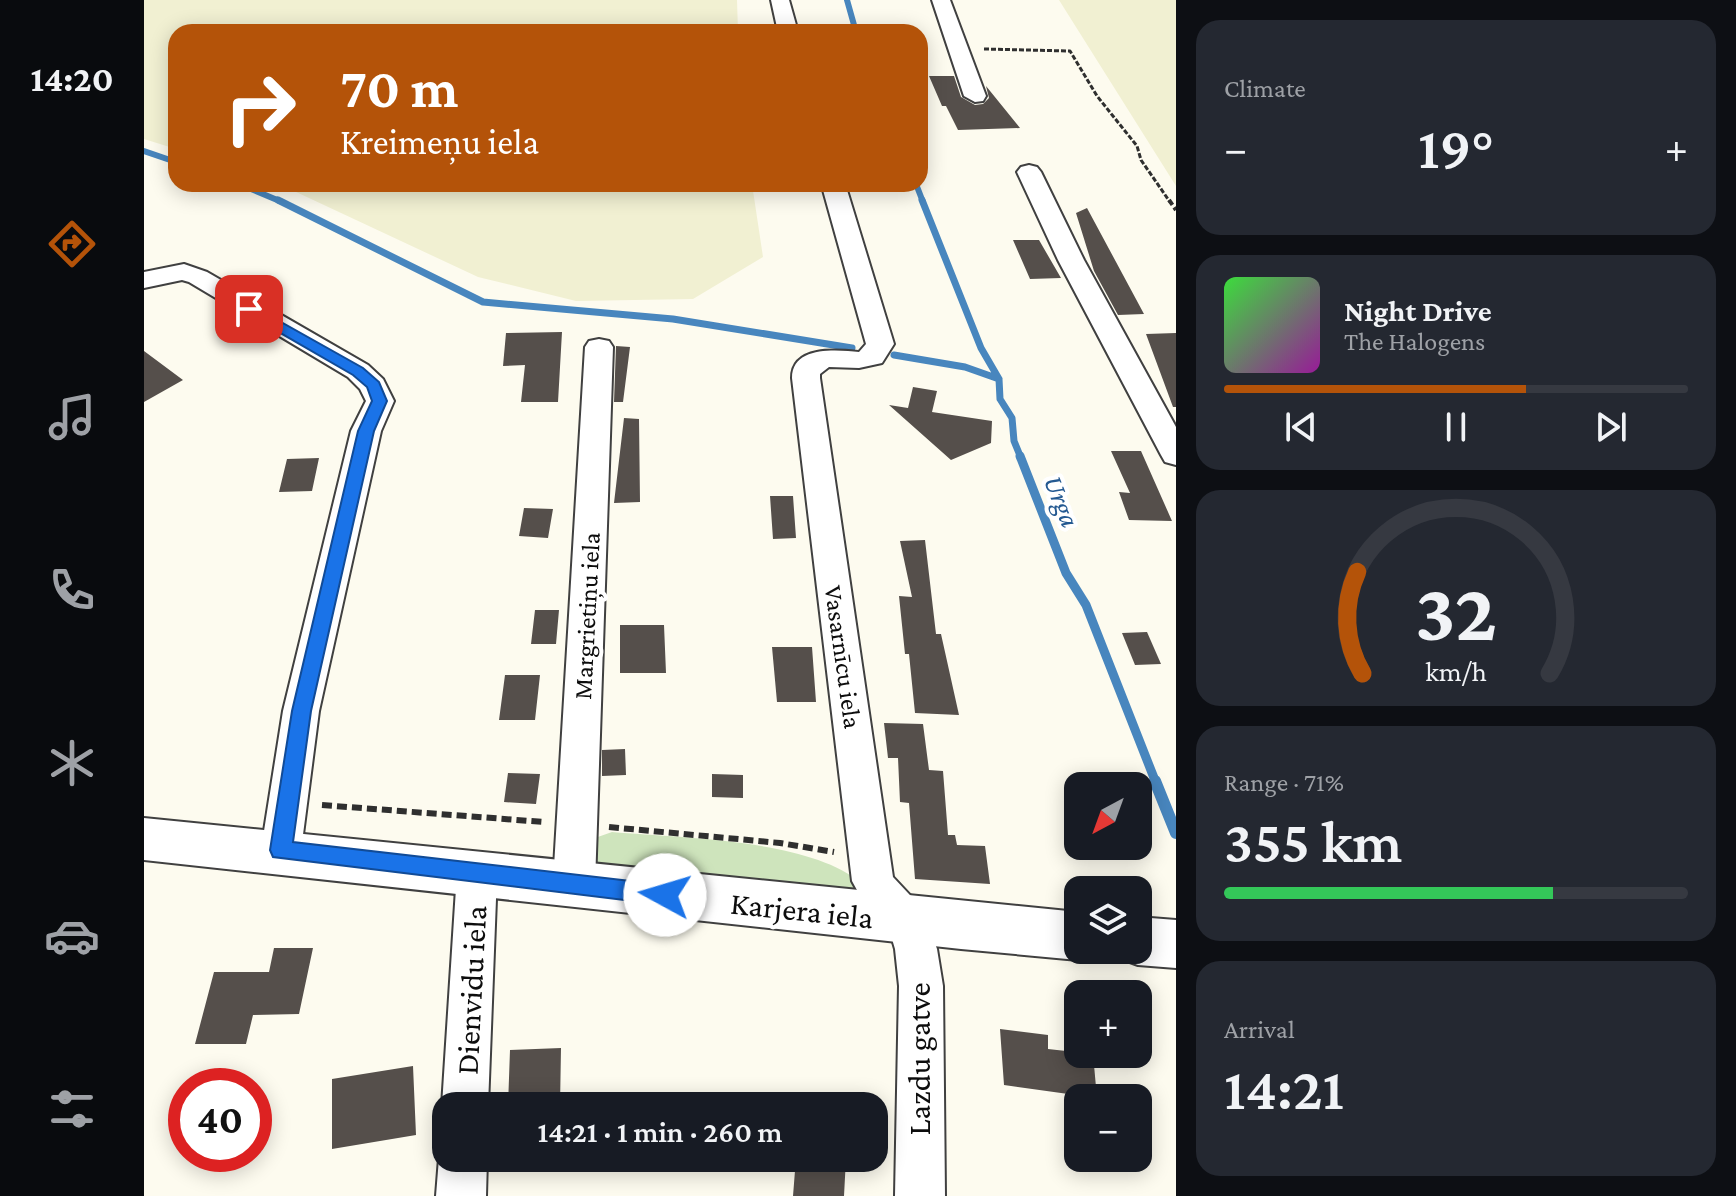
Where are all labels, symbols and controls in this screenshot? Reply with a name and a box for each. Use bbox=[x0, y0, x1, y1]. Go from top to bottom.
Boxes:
icon: right bbox=[208, 56, 312, 160]
text: 70 m bbox=[340, 57, 459, 119]
text: 14:20 bbox=[30, 59, 114, 99]
text: Climate bbox=[1224, 74, 1306, 103]
text: 19° bbox=[1418, 114, 1494, 181]
text: Kreimeņu iela bbox=[340, 122, 539, 162]
text: − bbox=[1224, 124, 1247, 172]
text: + bbox=[1665, 124, 1688, 172]
icon: directions bbox=[44, 216, 100, 272]
pin bbox=[215, 275, 283, 343]
icon: arrive bbox=[227, 287, 271, 331]
text: Night Drive bbox=[1344, 294, 1492, 327]
text: The Halogens bbox=[1344, 327, 1485, 356]
icon: music bbox=[44, 389, 100, 445]
icon: previous bbox=[1279, 405, 1323, 449]
icon: pause bbox=[1434, 405, 1478, 449]
icon: next bbox=[1589, 405, 1633, 449]
water label: Urga bbox=[1038, 471, 1086, 531]
street label: Margrietiņu iela bbox=[568, 532, 608, 701]
icon: phone bbox=[44, 562, 100, 618]
text: 32 bbox=[1415, 565, 1497, 658]
street label: Vasarnīcu iela bbox=[819, 583, 867, 731]
text: km/h bbox=[1425, 655, 1487, 687]
icon: climate bbox=[44, 735, 100, 791]
text: Range · 71% bbox=[1224, 768, 1344, 797]
north arrow bbox=[1064, 772, 1152, 860]
map controls bbox=[1064, 772, 1152, 1172]
text: 355 km bbox=[1224, 808, 1402, 875]
position arrow bbox=[623, 853, 707, 937]
button: layers bbox=[1064, 876, 1152, 964]
street label: Karjera iela bbox=[729, 885, 875, 935]
street label: Dienvidu iela bbox=[449, 904, 493, 1076]
icon: car bbox=[44, 908, 100, 964]
button: + bbox=[1064, 980, 1152, 1068]
street label: Lazdu gatve bbox=[901, 982, 937, 1136]
text: Arrival bbox=[1224, 1015, 1295, 1044]
text: 14:21 bbox=[1224, 1055, 1344, 1122]
speed limit sign: 40 bbox=[168, 1068, 272, 1172]
icon: filters bbox=[44, 1081, 100, 1137]
button: − bbox=[1064, 1084, 1152, 1172]
text: 14:21 · 1 min · 260 m bbox=[537, 1115, 783, 1148]

